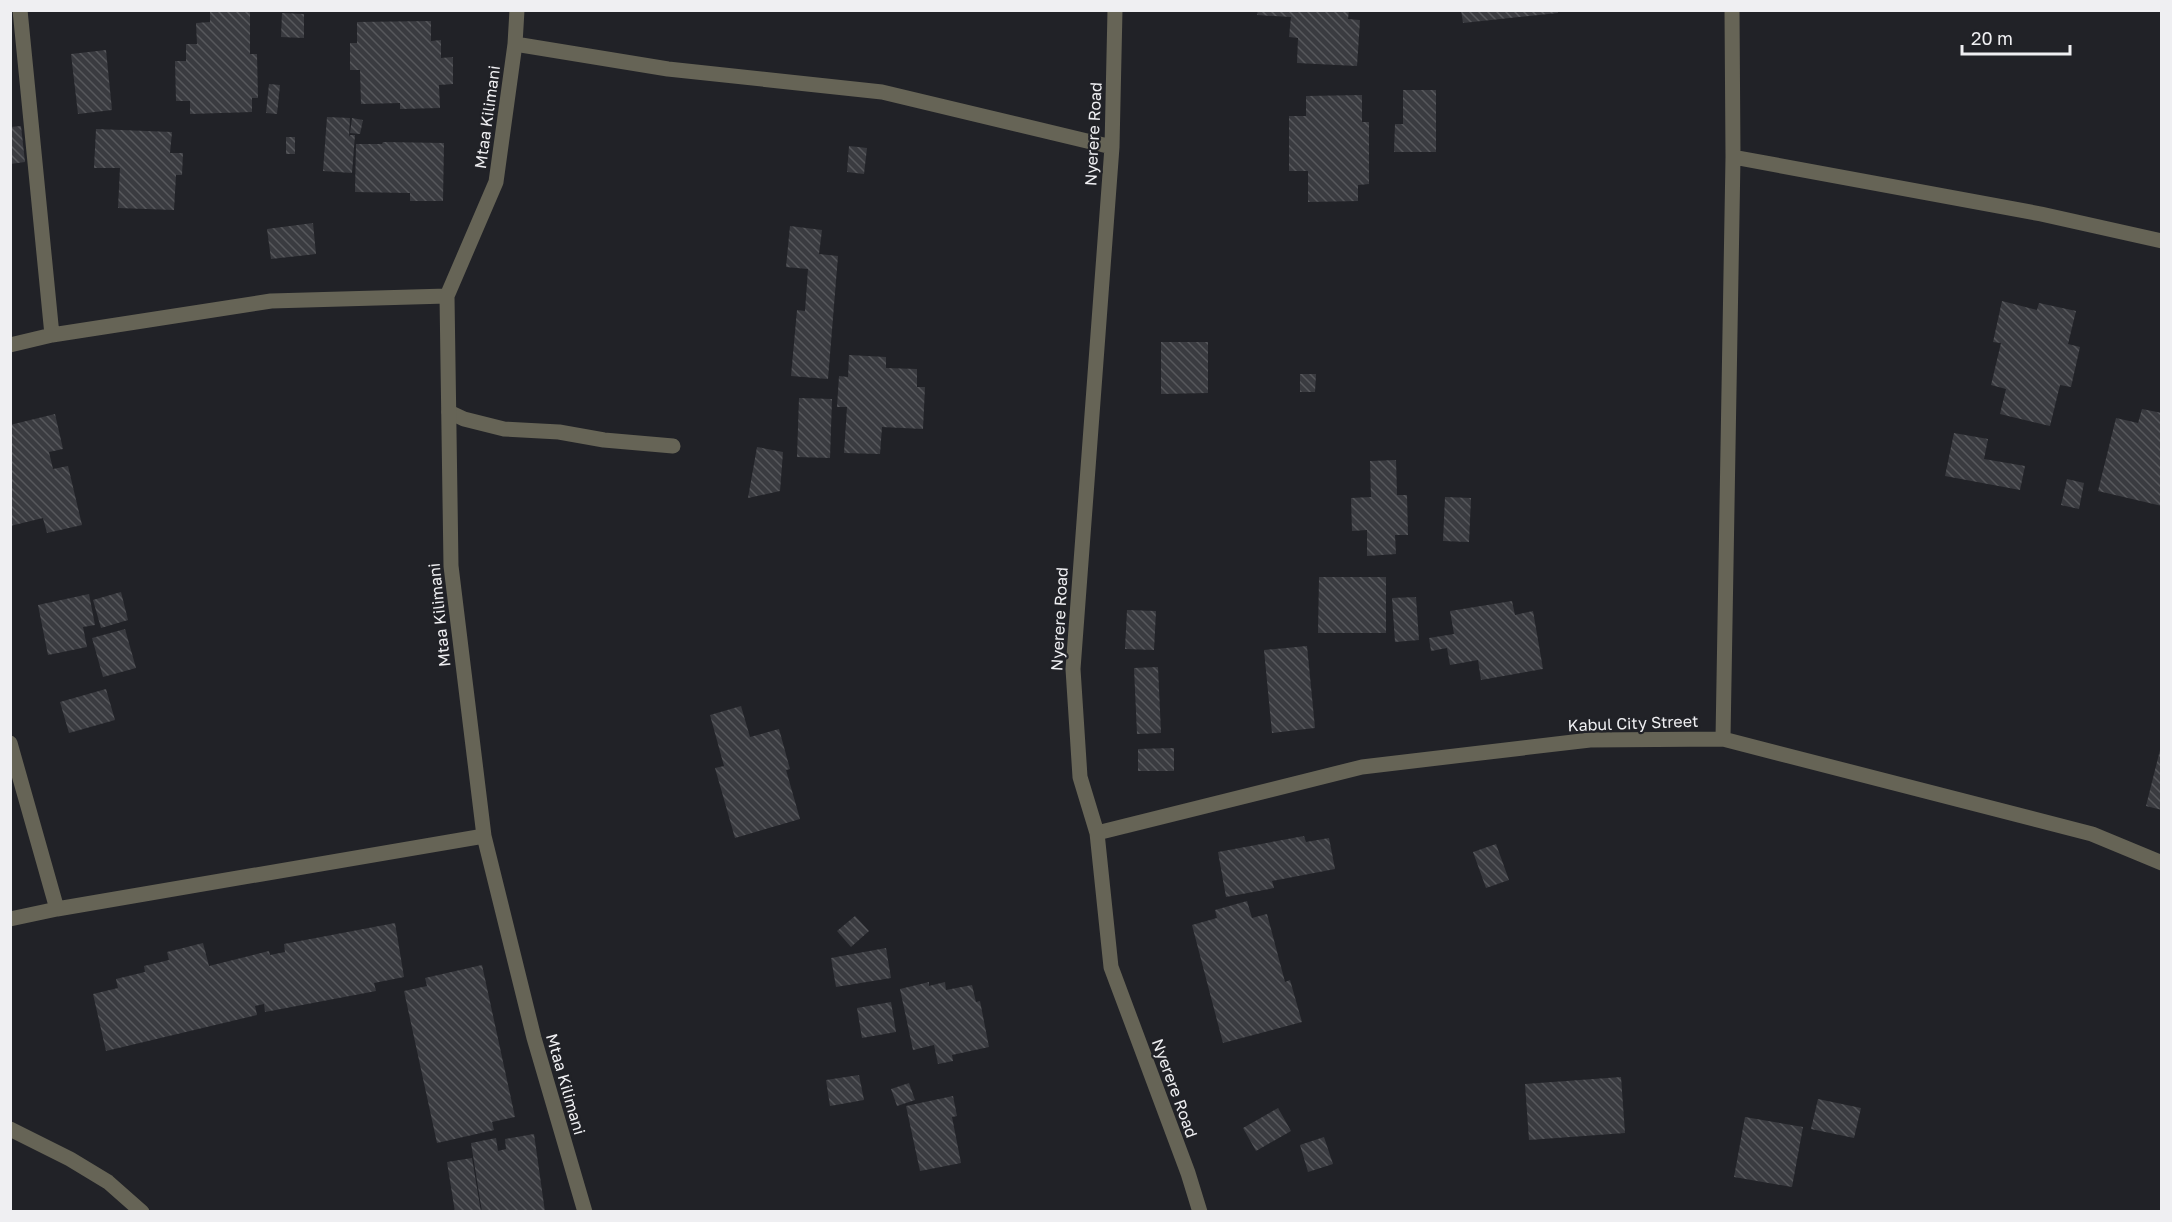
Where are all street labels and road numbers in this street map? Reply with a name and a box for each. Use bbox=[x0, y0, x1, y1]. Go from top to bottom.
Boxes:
street label: Mtaa Kilimani bbox=[470, 64, 504, 170]
street label: Nyerere Road bbox=[1080, 82, 1106, 186]
street label: Mtaa Kilimani bbox=[424, 562, 454, 668]
street label: Nyerere Road bbox=[1046, 567, 1072, 671]
street label: Kabul City Street bbox=[1567, 711, 1699, 735]
street label: Mtaa Kilimani bbox=[542, 1031, 590, 1137]
street label: Nyerere Road bbox=[1148, 1036, 1202, 1140]

